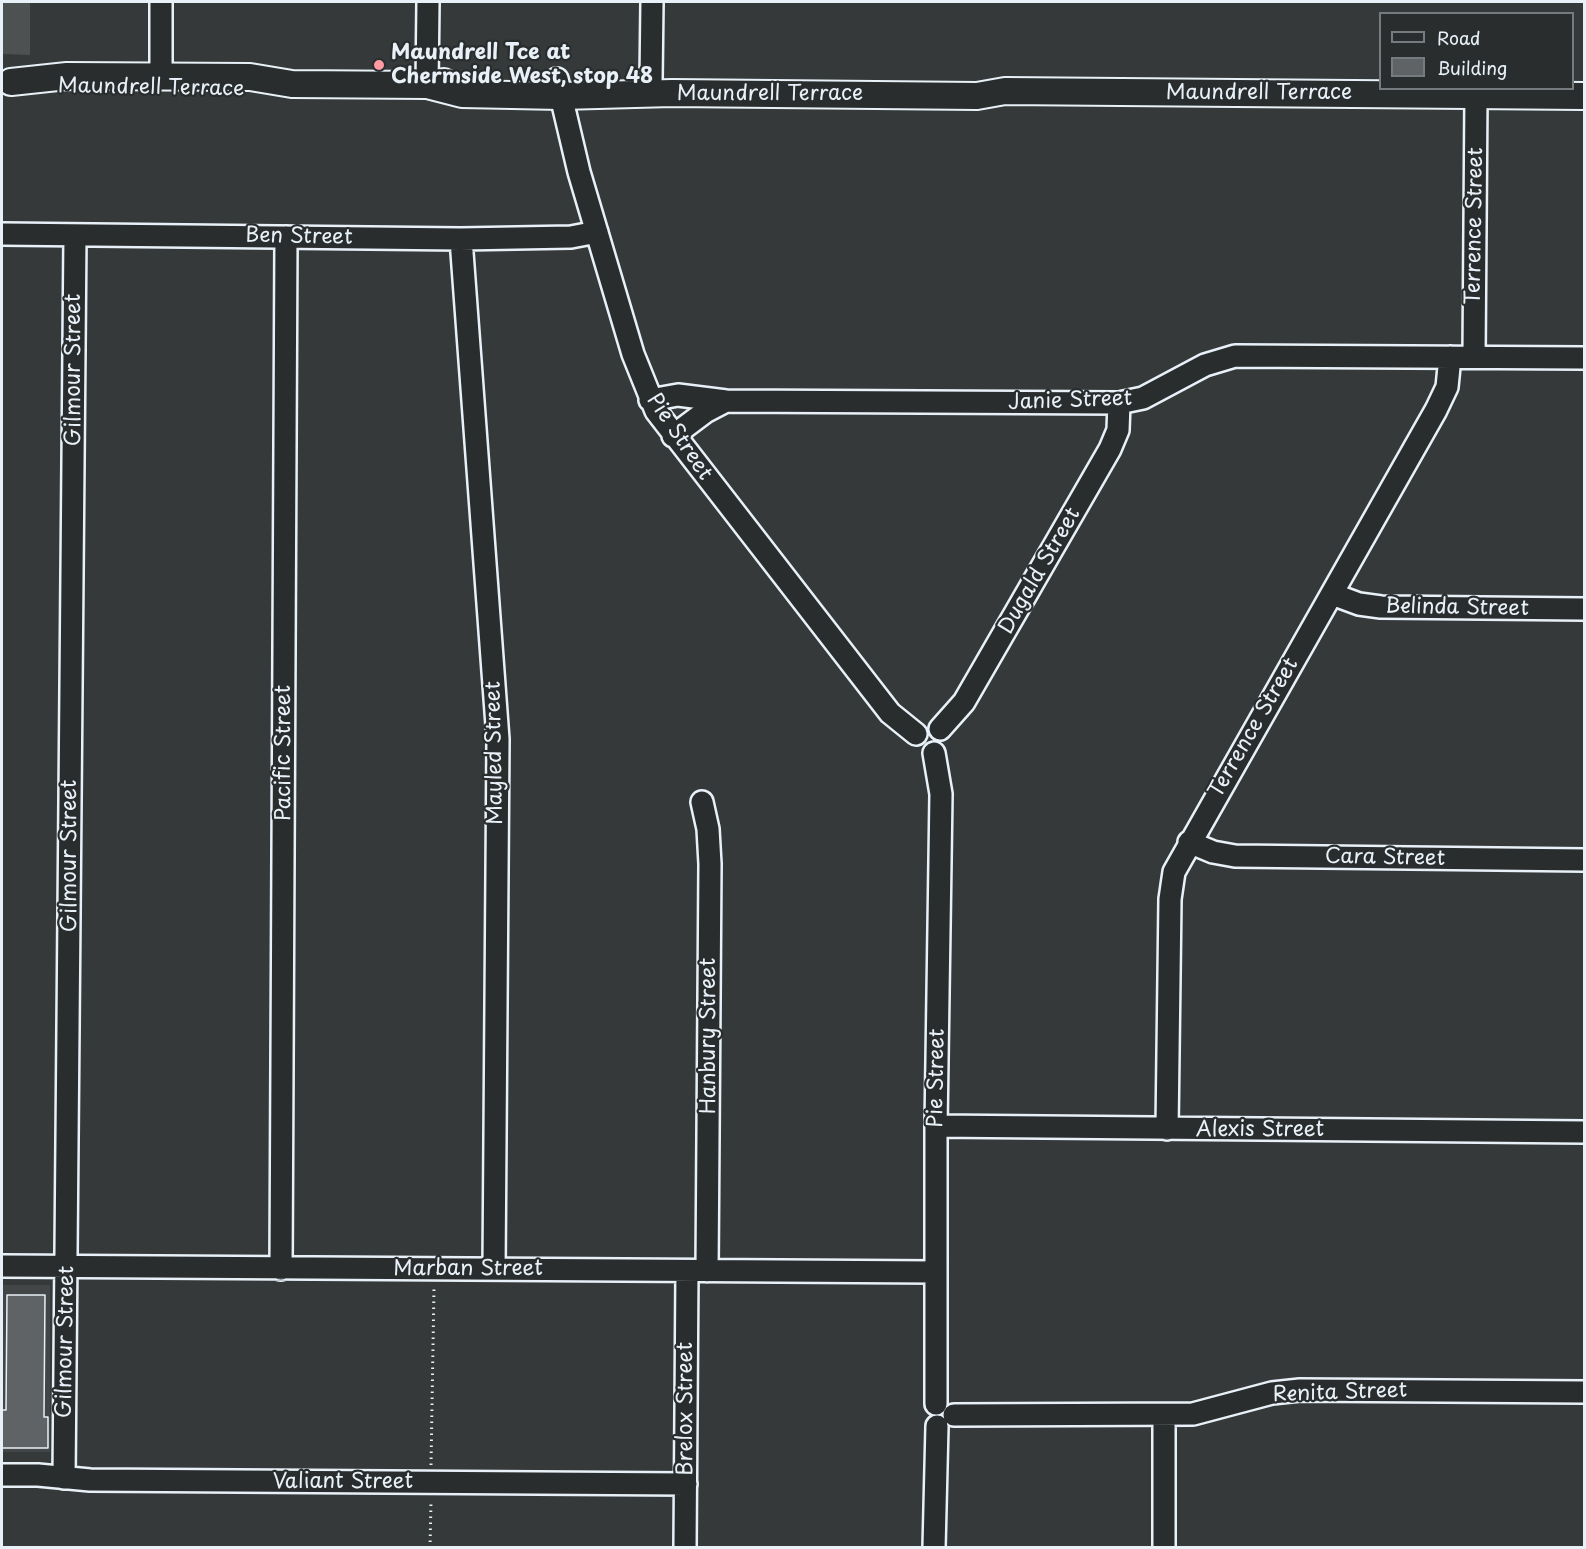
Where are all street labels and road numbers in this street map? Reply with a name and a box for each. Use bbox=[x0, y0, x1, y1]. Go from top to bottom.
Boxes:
street label: Maundrell Terrace bbox=[58, 74, 244, 102]
street label: Maundrell Terrace bbox=[1166, 80, 1352, 106]
street label: Maundrell Terrace bbox=[677, 81, 863, 107]
street label: Terrence Street bbox=[1461, 147, 1489, 305]
street label: Ben Street bbox=[245, 223, 353, 251]
street label: Gilmour Street bbox=[61, 294, 87, 446]
street label: Janie Street bbox=[1008, 386, 1132, 416]
street label: Pie Street bbox=[641, 389, 717, 485]
street label: Dugald Street bbox=[994, 503, 1086, 639]
street label: Belinda Street bbox=[1385, 594, 1529, 622]
street label: Terrence Street bbox=[1204, 654, 1304, 802]
street label: Mayled Street bbox=[481, 681, 509, 825]
street label: Pacific Street bbox=[271, 685, 297, 821]
street label: Gilmour Street bbox=[57, 780, 83, 932]
street label: Cara Street bbox=[1325, 844, 1445, 872]
street label: Hanbury Street bbox=[696, 958, 722, 1114]
street label: Pie Street bbox=[924, 1028, 950, 1128]
street label: Alexis Street bbox=[1196, 1117, 1324, 1143]
street label: Marban Street bbox=[393, 1256, 543, 1282]
street label: Gilmour Street bbox=[52, 1266, 80, 1418]
street label: Brelox Street bbox=[673, 1342, 699, 1476]
street label: Renita Street bbox=[1272, 1378, 1408, 1408]
street label: Valiant Street bbox=[273, 1469, 413, 1495]

